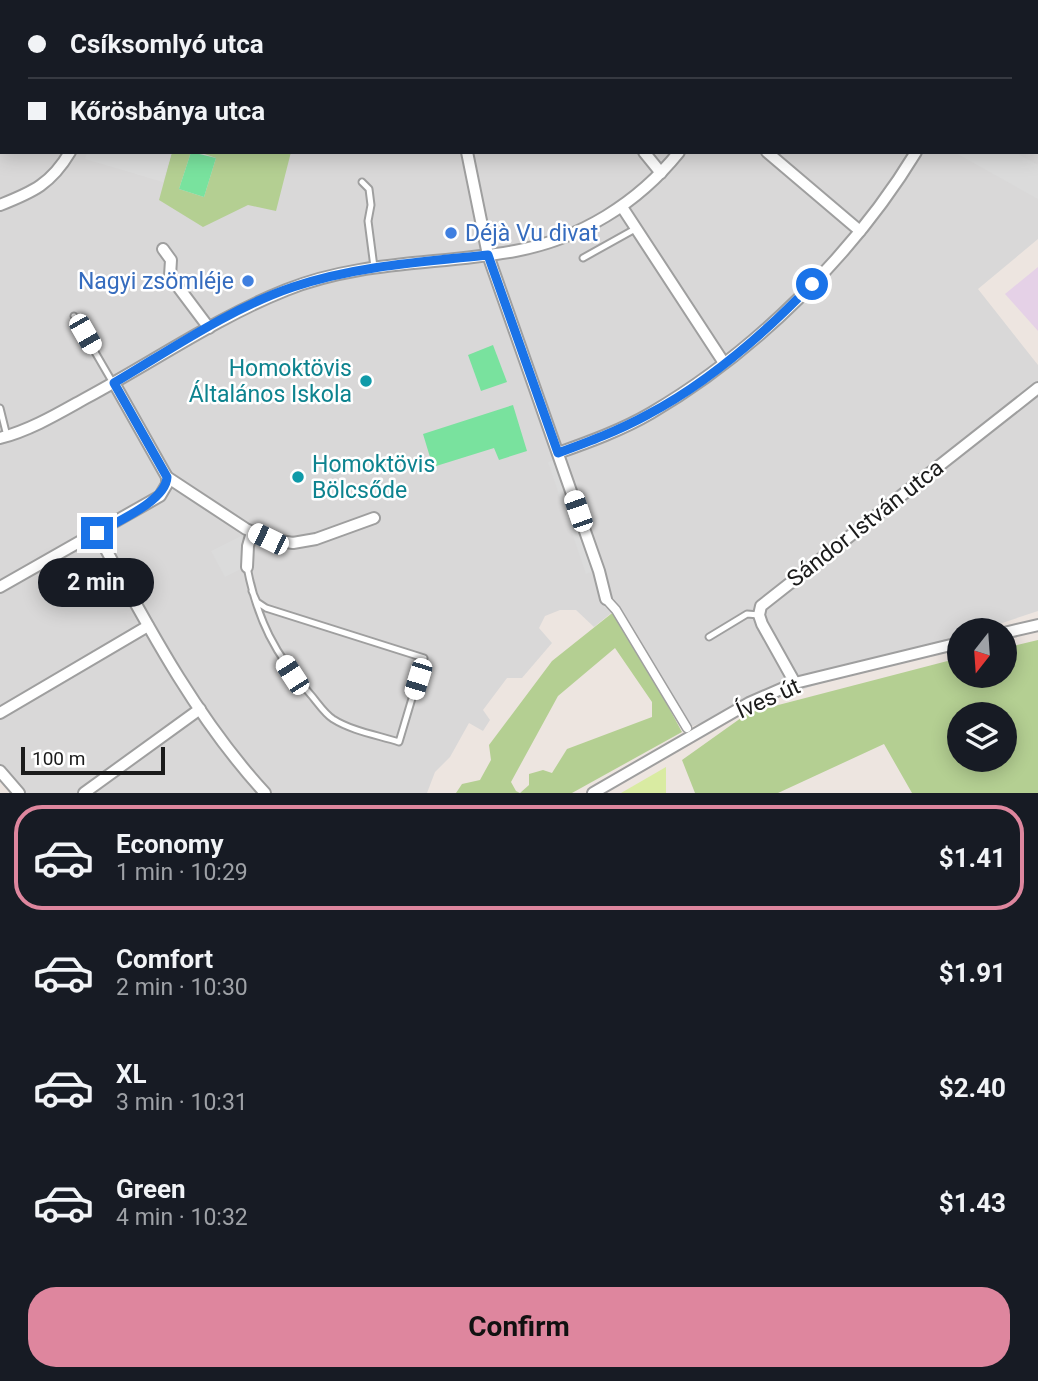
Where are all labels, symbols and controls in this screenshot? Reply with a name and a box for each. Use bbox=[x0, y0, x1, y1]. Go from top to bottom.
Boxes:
text: Csíksomlyó utca bbox=[70, 29, 264, 59]
text: Kőrösbánya utca bbox=[70, 96, 265, 126]
place label: Déjà Vu divat bbox=[465, 220, 598, 247]
marker: Déjà Vu divat bbox=[443, 225, 459, 241]
place label: Nagyi zsömléje bbox=[78, 268, 234, 295]
route start bbox=[796, 268, 828, 300]
marker: Nagyi zsömléje bbox=[240, 273, 256, 289]
car bbox=[66, 311, 105, 357]
place label: Homoktövis Általános Iskola bbox=[189, 355, 352, 408]
marker: Homoktövis Általános Iskola bbox=[358, 373, 374, 389]
place label: Homoktövis Bölcsőde bbox=[312, 451, 435, 504]
street label: Sándor István utca bbox=[782, 454, 949, 593]
marker: Homoktövis Bölcsőde bbox=[290, 469, 306, 485]
car bbox=[562, 488, 595, 534]
route end bbox=[81, 517, 113, 549]
car bbox=[245, 520, 292, 558]
callout: 2 min bbox=[39, 558, 155, 606]
text: 2 min bbox=[67, 569, 125, 596]
north arrow bbox=[947, 618, 1017, 688]
map controls bbox=[947, 618, 1017, 772]
car bbox=[272, 652, 313, 698]
car bbox=[402, 656, 435, 702]
street label: Íves út bbox=[732, 672, 804, 724]
button: layers bbox=[947, 702, 1017, 772]
scale bar bbox=[21, 744, 164, 776]
text: 100 m bbox=[32, 747, 85, 770]
icon: car bbox=[32, 826, 95, 889]
text: Economy bbox=[116, 829, 223, 859]
text: $1.41 bbox=[939, 843, 1006, 873]
text: 1 min · 10:29 bbox=[116, 859, 248, 886]
icon: car bbox=[32, 941, 95, 1004]
text: Comfort bbox=[116, 944, 213, 974]
text: $1.91 bbox=[939, 958, 1006, 988]
text: 2 min · 10:30 bbox=[116, 974, 248, 1001]
icon: car bbox=[32, 1056, 95, 1119]
text: XL bbox=[116, 1059, 147, 1089]
text: $2.40 bbox=[939, 1073, 1006, 1103]
text: 3 min · 10:31 bbox=[116, 1089, 248, 1116]
icon: car bbox=[32, 1171, 95, 1234]
text: Green bbox=[116, 1174, 186, 1204]
text: $1.43 bbox=[939, 1188, 1006, 1218]
text: 4 min · 10:32 bbox=[116, 1204, 248, 1231]
button: Confirm bbox=[28, 1287, 1010, 1367]

